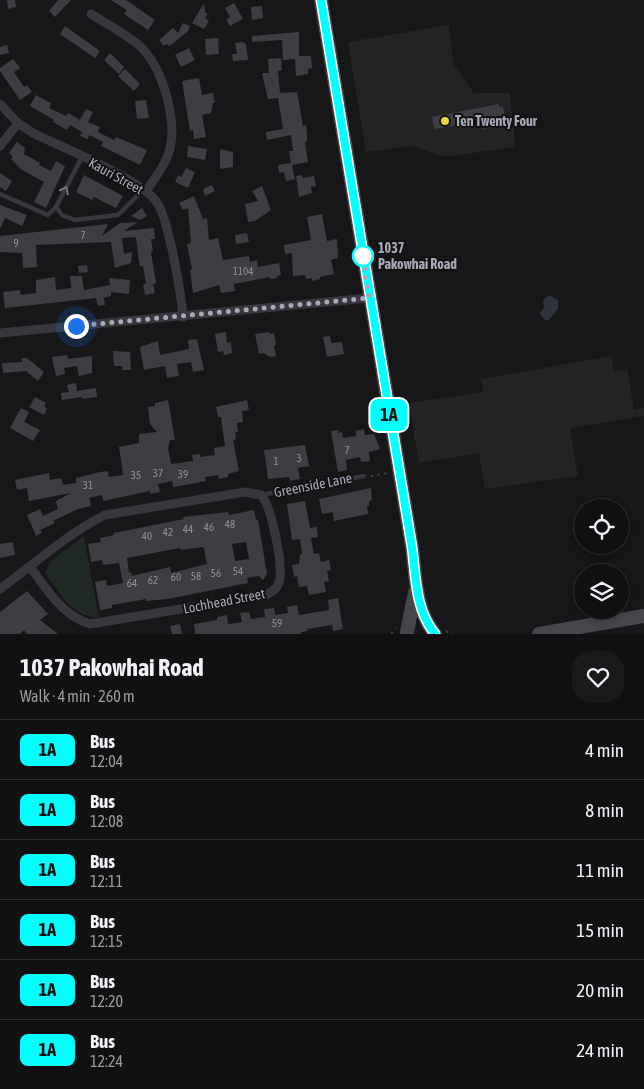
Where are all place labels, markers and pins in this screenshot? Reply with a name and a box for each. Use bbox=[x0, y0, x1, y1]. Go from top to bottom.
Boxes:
place label: Ten Twenty Four bbox=[455, 113, 538, 129]
marker: Ten Twenty Four bbox=[439, 115, 451, 127]
place label: 1037 Pakowhai Road bbox=[378, 240, 457, 272]
marker: 1037 Pakowhai Road bbox=[352, 245, 374, 267]

